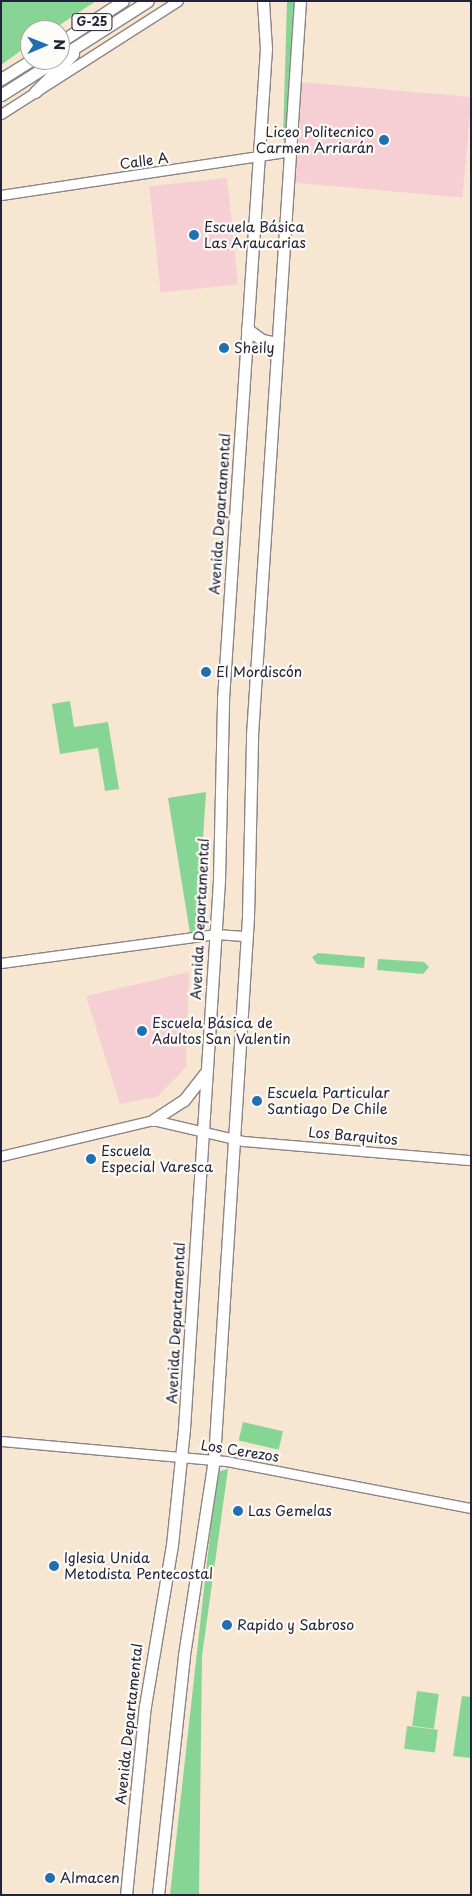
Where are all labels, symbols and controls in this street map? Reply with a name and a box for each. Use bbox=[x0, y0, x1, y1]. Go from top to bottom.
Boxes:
road number: G-25 bbox=[71, 13, 113, 32]
north arrow bbox=[20, 20, 70, 70]
text: N bbox=[49, 39, 70, 50]
place label: Liceo Politecnico Carmen Arriarán bbox=[255, 124, 374, 156]
marker: Liceo Politecnico Carmen Arriarán bbox=[378, 134, 390, 146]
street label: Calle A bbox=[118, 149, 170, 173]
place label: Escuela Básica Las Araucarias bbox=[204, 219, 306, 252]
marker: Escuela Básica Las Araucarias bbox=[188, 229, 200, 241]
place label: Sheily bbox=[234, 340, 275, 356]
marker: Sheily bbox=[218, 342, 230, 354]
street label: Avenida Departamental bbox=[206, 432, 234, 596]
place label: El Mordiscón bbox=[216, 664, 302, 680]
marker: El Mordiscón bbox=[200, 666, 212, 678]
street label: Avenida Departamental bbox=[187, 837, 213, 1001]
place label: Escuela Básica de Adultos San Valentin bbox=[152, 1015, 291, 1048]
marker: Escuela Básica de Adultos San Valentin bbox=[136, 1025, 148, 1037]
place label: Escuela Particular Santiago De Chile bbox=[267, 1085, 389, 1118]
marker: Escuela Particular Santiago De Chile bbox=[251, 1095, 263, 1107]
street label: Los Barquitos bbox=[307, 1124, 399, 1148]
place label: Escuela Especial Varesca bbox=[101, 1143, 213, 1176]
marker: Escuela Especial Varesca bbox=[85, 1153, 97, 1165]
street label: Avenida Departamental bbox=[163, 1241, 189, 1405]
street label: Los Cerezos bbox=[199, 1436, 281, 1466]
place label: Las Gemelas bbox=[248, 1503, 333, 1519]
marker: Las Gemelas bbox=[232, 1505, 244, 1517]
place label: Iglesia Unida Metodista Pentecostal bbox=[64, 1550, 213, 1582]
marker: Iglesia Unida Metodista Pentecostal bbox=[48, 1560, 60, 1572]
place label: Rapido y Sabroso bbox=[237, 1617, 354, 1633]
marker: Rapido y Sabroso bbox=[221, 1619, 233, 1631]
street label: Avenida Departamental bbox=[112, 1642, 146, 1806]
place label: Almacen bbox=[60, 1870, 120, 1886]
marker: Almacen bbox=[44, 1872, 56, 1884]

